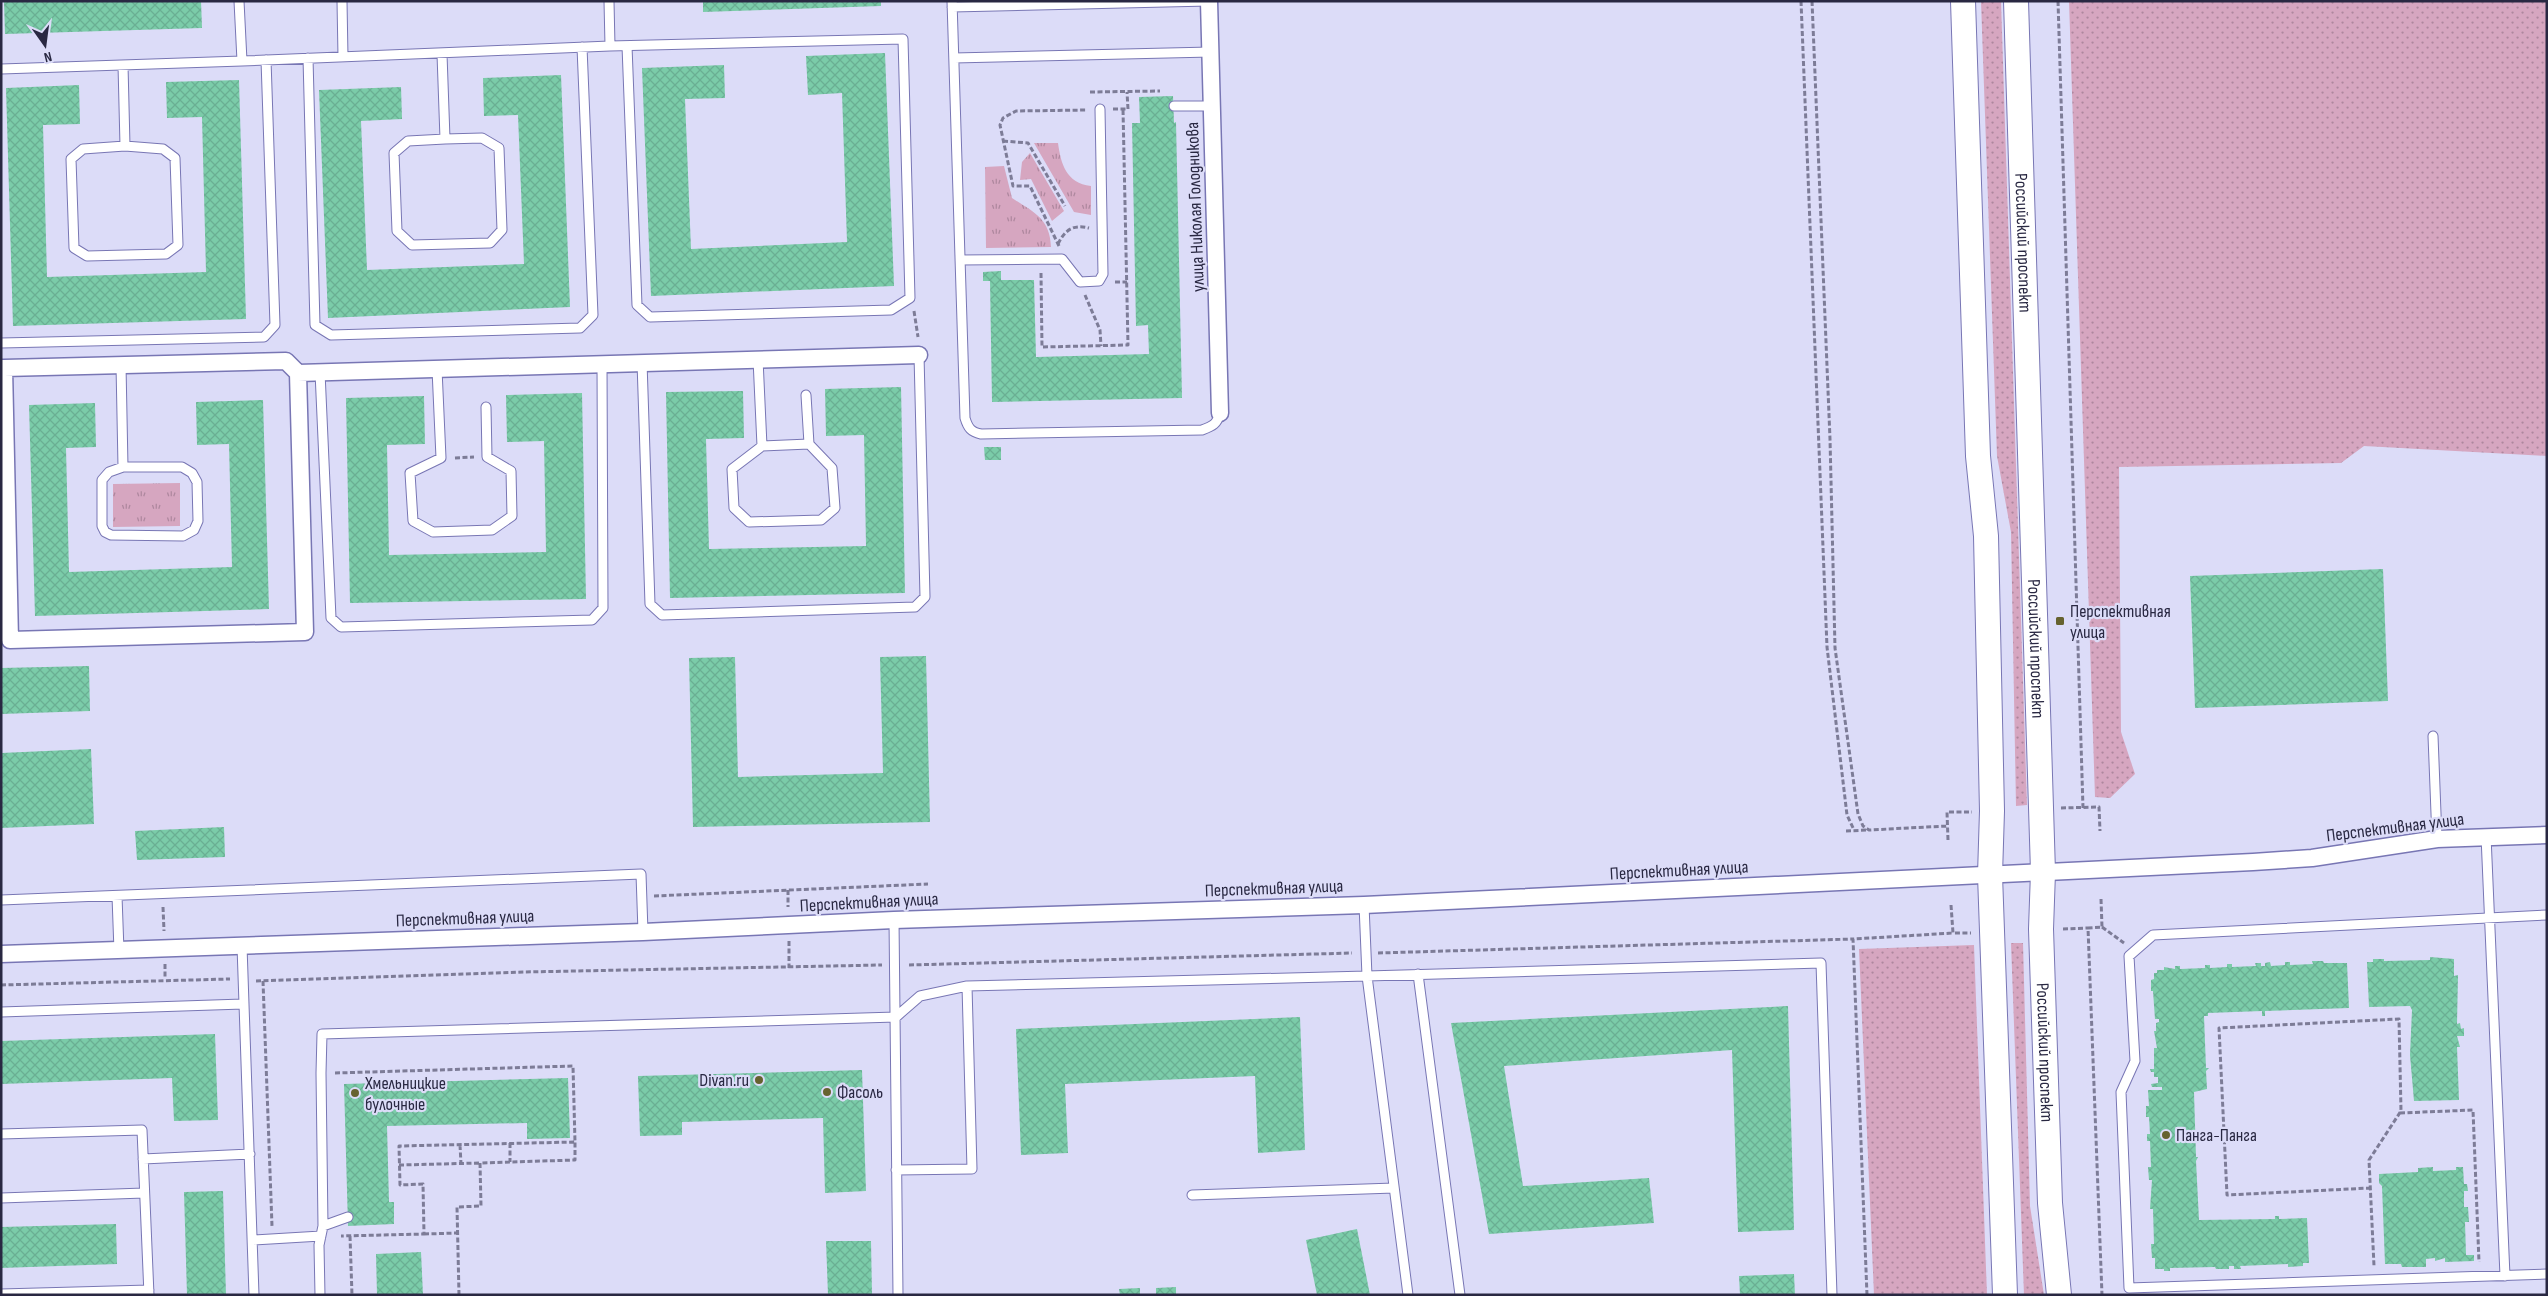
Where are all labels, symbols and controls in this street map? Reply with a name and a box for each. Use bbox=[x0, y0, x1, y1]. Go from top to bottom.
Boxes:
north arrow bbox=[20, 20, 70, 70]
text: N bbox=[42, 48, 54, 66]
street label: улица Николая Голодникова bbox=[1182, 122, 1209, 292]
street label: Российский проспект bbox=[2010, 173, 2036, 313]
street label: Российский проспект bbox=[2023, 579, 2048, 719]
place label: Перспективная улица bbox=[2070, 601, 2171, 643]
marker: Перспективная улица bbox=[2054, 615, 2066, 627]
street label: Перспективная улица bbox=[2325, 809, 2465, 846]
street label: Перспективная улица bbox=[1609, 856, 1749, 885]
street label: Перспективная улица bbox=[1204, 876, 1344, 901]
street label: Перспективная улица bbox=[799, 888, 939, 917]
street label: Перспективная улица bbox=[395, 906, 535, 931]
street label: Российский проспект bbox=[2032, 982, 2057, 1123]
place label: Divan.ru bbox=[699, 1070, 749, 1091]
place label: Хмельницкие булочные bbox=[364, 1073, 446, 1115]
marker: Divan.ru bbox=[753, 1074, 765, 1086]
place label: Фасоль bbox=[837, 1082, 883, 1103]
marker: Фасоль bbox=[821, 1086, 833, 1098]
marker: Хмельницкие булочные bbox=[349, 1087, 361, 1099]
place label: Панга-Панга bbox=[2176, 1125, 2257, 1146]
marker: Панга-Панга bbox=[2160, 1129, 2172, 1141]

